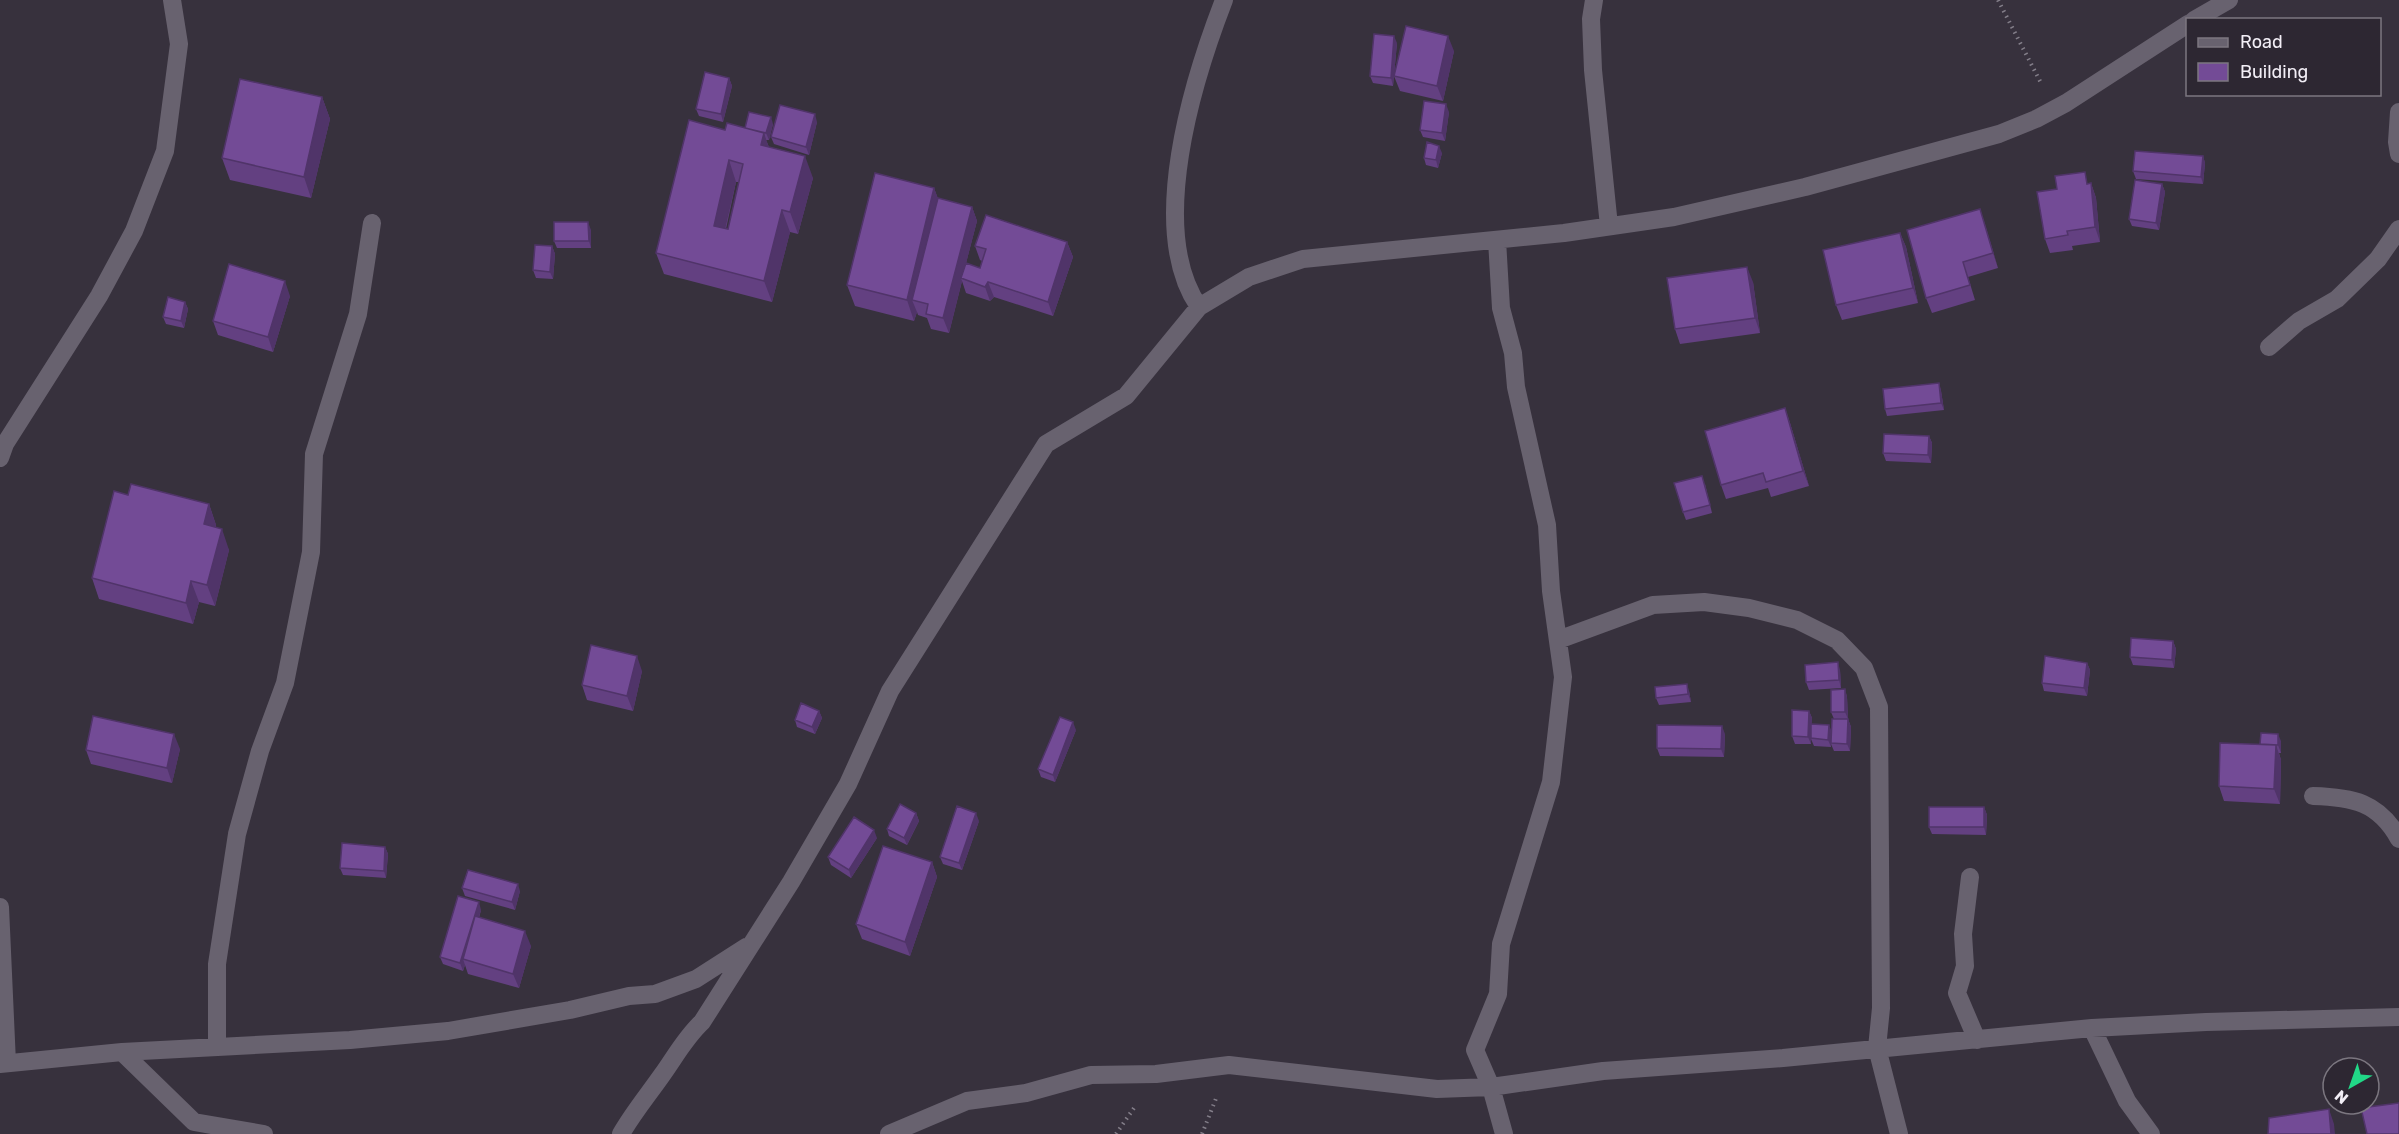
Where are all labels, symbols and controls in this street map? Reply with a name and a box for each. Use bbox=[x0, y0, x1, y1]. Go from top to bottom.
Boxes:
legend bbox=[2186, 18, 2381, 96]
text: Road bbox=[2240, 31, 2283, 53]
text: Building bbox=[2240, 61, 2308, 83]
north arrow bbox=[2321, 1056, 2381, 1116]
text: N bbox=[2331, 1086, 2352, 1108]

